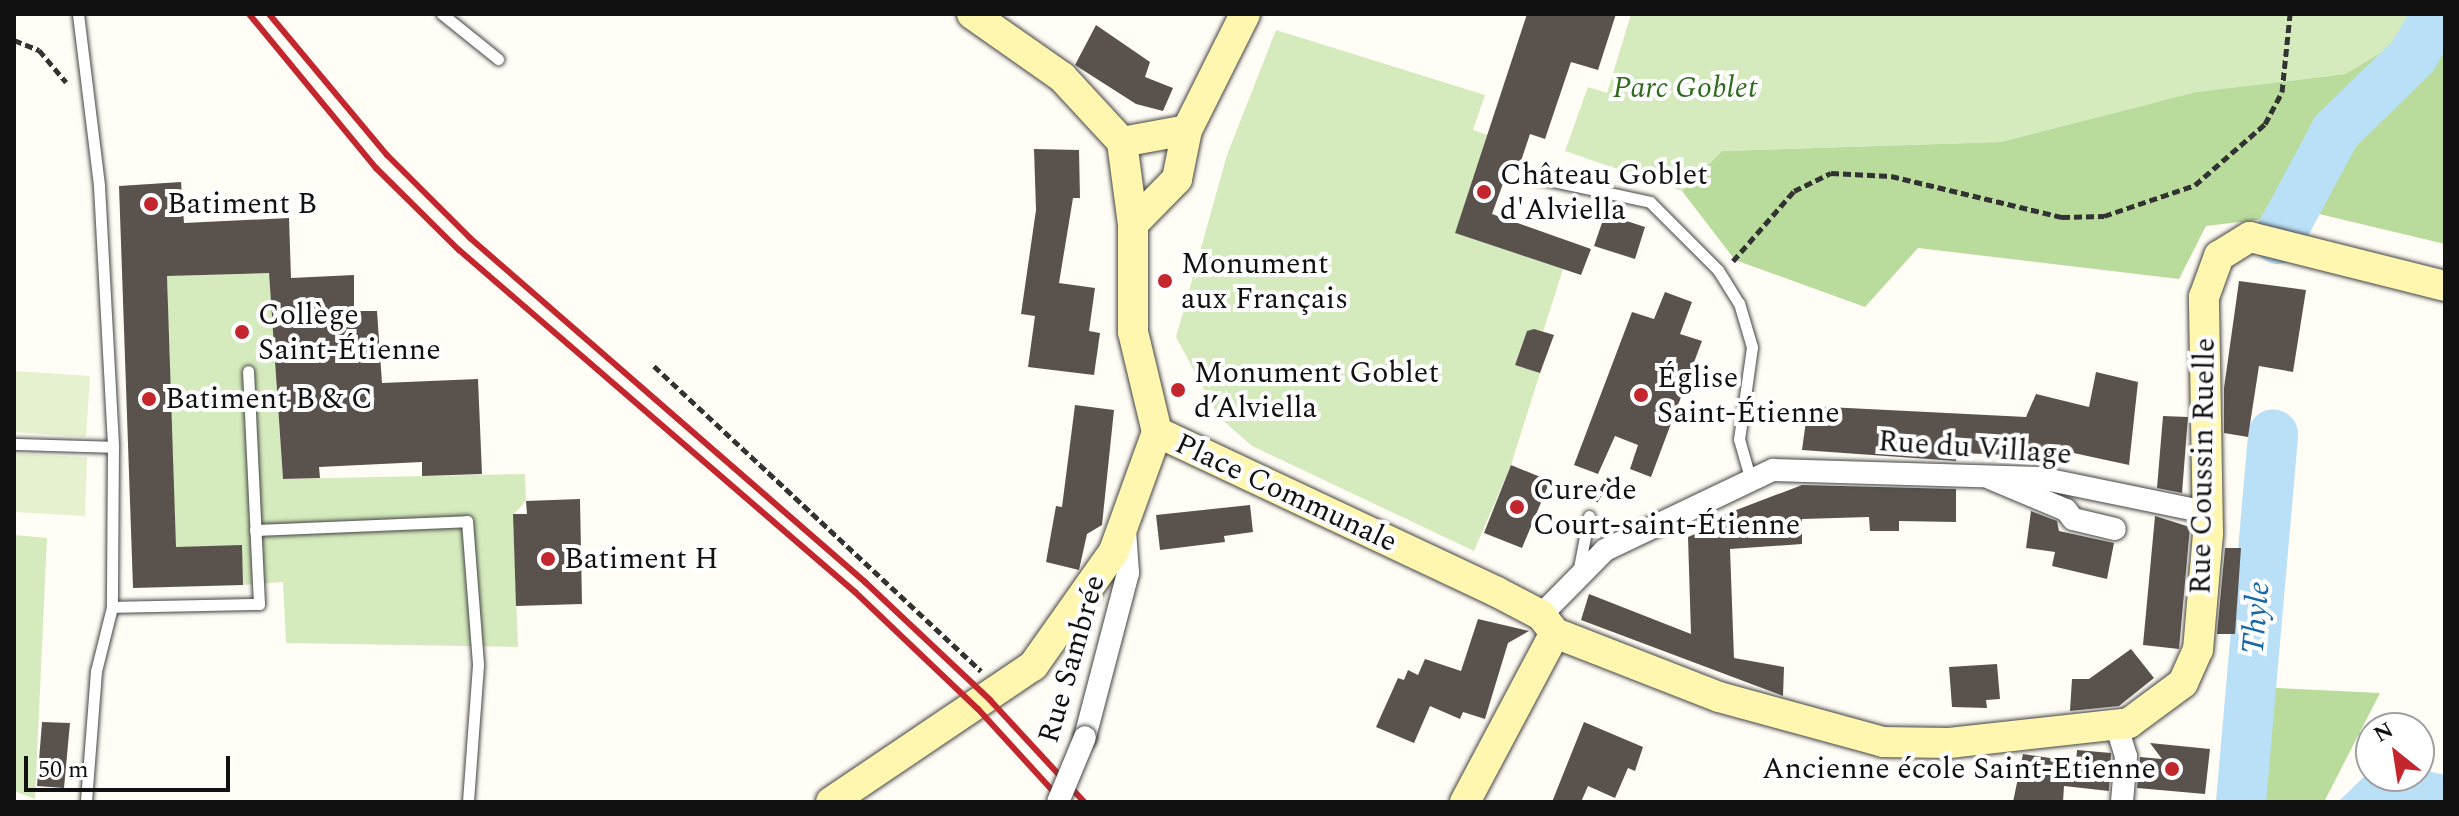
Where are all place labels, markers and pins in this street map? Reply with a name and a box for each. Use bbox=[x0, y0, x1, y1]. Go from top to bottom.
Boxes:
place label: Château Goblet d'Alviella bbox=[1500, 157, 1708, 228]
marker: Château Goblet d'Alviella bbox=[1475, 183, 1493, 201]
place label: Batiment B bbox=[167, 186, 317, 222]
marker: Batiment B bbox=[142, 195, 160, 213]
place label: Monument aux Français bbox=[1181, 246, 1348, 316]
marker: Monument aux Français bbox=[1156, 272, 1174, 290]
place label: Collège Saint-Étienne bbox=[258, 297, 441, 368]
marker: Collège Saint-Étienne bbox=[233, 323, 251, 341]
place label: Monument Goblet d’Alviella bbox=[1194, 355, 1439, 426]
place label: Église Saint-Étienne bbox=[1657, 360, 1840, 430]
place label: Batiment B & C bbox=[165, 381, 373, 417]
marker: Monument Goblet d’Alviella bbox=[1169, 381, 1187, 399]
marker: Église Saint-Étienne bbox=[1632, 386, 1650, 404]
marker: Batiment B & C bbox=[140, 390, 158, 408]
place label: Cure de Court-saint-Étienne bbox=[1533, 472, 1800, 542]
marker: Cure de Court-saint-Étienne bbox=[1508, 498, 1526, 516]
place label: Batiment H bbox=[564, 541, 719, 577]
marker: Batiment H bbox=[539, 550, 557, 568]
place label: Ancienne école Saint-Etienne bbox=[1762, 751, 2156, 787]
marker: Ancienne école Saint-Etienne bbox=[2163, 760, 2181, 778]

